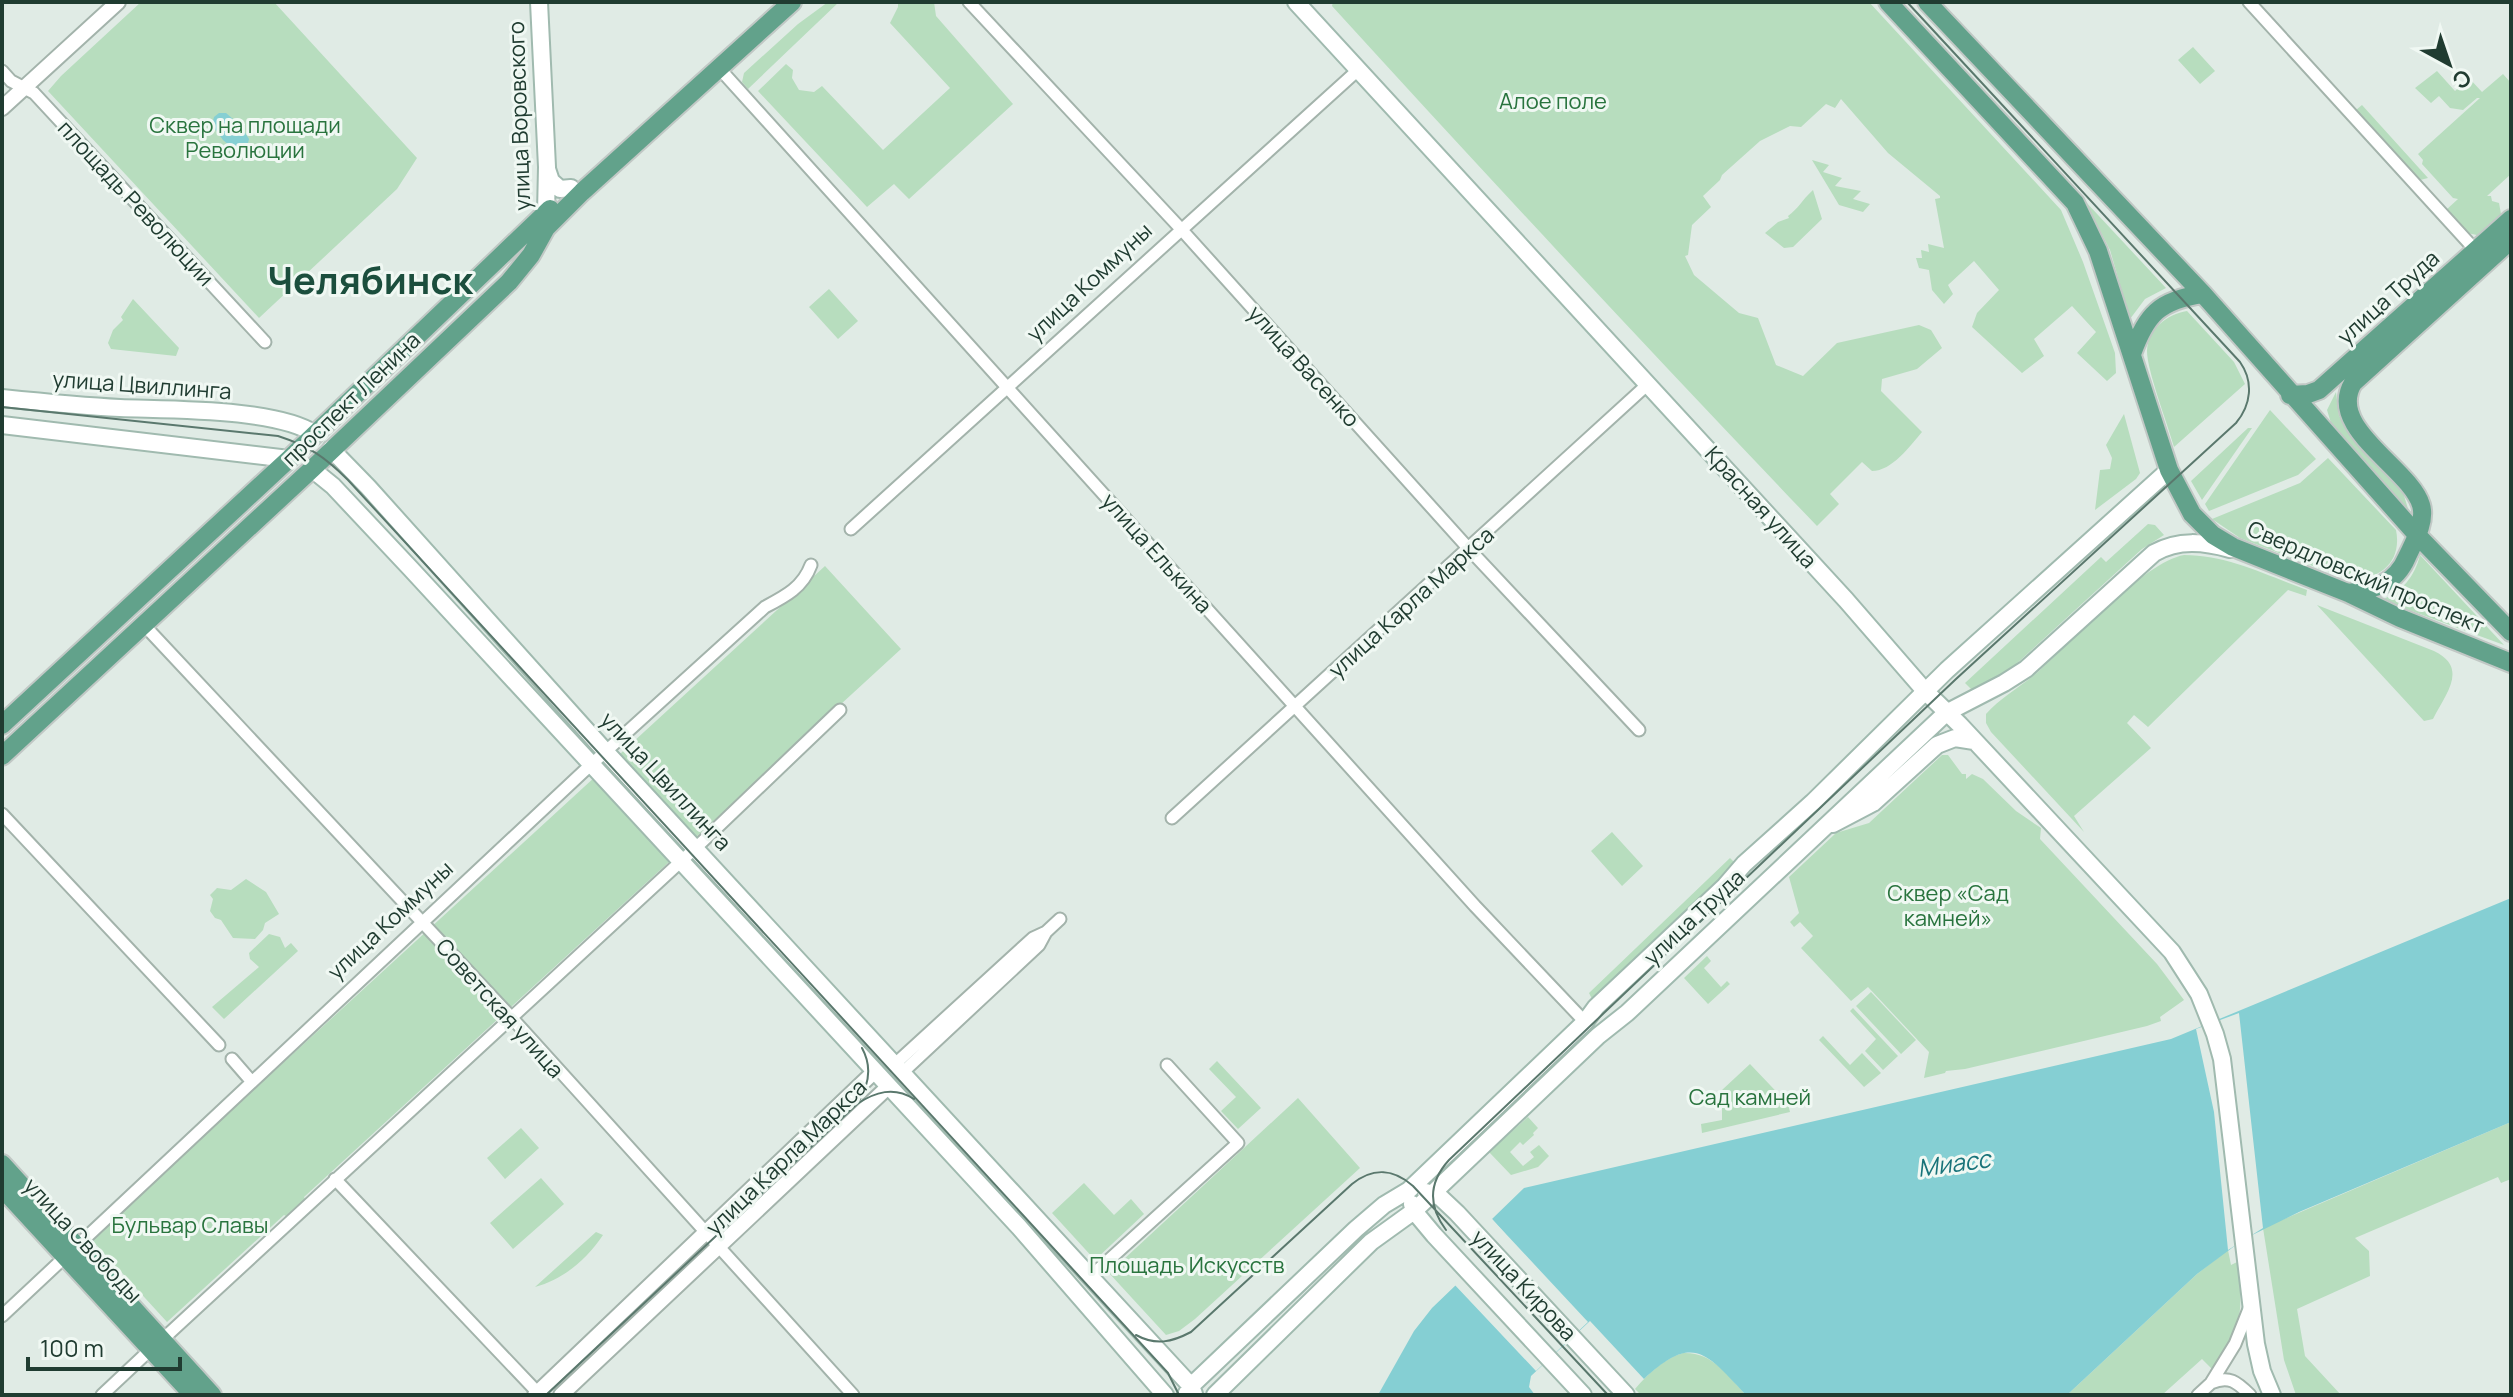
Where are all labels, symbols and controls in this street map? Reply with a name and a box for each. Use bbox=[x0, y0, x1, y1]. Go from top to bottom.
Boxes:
street label: улица Воровского bbox=[501, 21, 537, 211]
north arrow bbox=[2409, 24, 2489, 104]
text: С bbox=[2446, 63, 2478, 96]
park label: Алое поле bbox=[1499, 86, 1607, 116]
park label: Сквер на площади Революции bbox=[149, 110, 341, 165]
street label: площадь Революции bbox=[51, 114, 221, 292]
street label: улица Коммуны bbox=[1020, 216, 1158, 348]
street label: улица Труда bbox=[2331, 243, 2445, 351]
district label: Челябинск bbox=[267, 253, 474, 305]
street label: улица Васенко bbox=[1241, 299, 1367, 433]
street label: проспект Ленина bbox=[275, 325, 427, 473]
street label: улица Цвиллинга bbox=[51, 364, 233, 406]
street label: Красная улица bbox=[1698, 440, 1824, 574]
street label: улица Елькина bbox=[1095, 486, 1219, 620]
street label: Свердловский проспект bbox=[2243, 513, 2489, 641]
street label: улица Карла Маркса bbox=[1322, 520, 1500, 684]
street label: улица Цвиллинга bbox=[594, 705, 738, 857]
street label: улица Коммуны bbox=[321, 854, 459, 986]
street label: улица Труда bbox=[1637, 862, 1751, 972]
park label: Сквер «Сад камней» bbox=[1887, 878, 2009, 933]
street label: Советская улица bbox=[429, 932, 571, 1084]
street label: улица Карла Маркса bbox=[699, 1072, 873, 1242]
park label: Сад камней bbox=[1689, 1082, 1811, 1112]
water label: Миасс bbox=[1915, 1141, 1994, 1184]
street label: улица Свободы bbox=[17, 1171, 149, 1309]
park label: Бульвар Славы bbox=[111, 1210, 269, 1240]
street label: улица Кирова bbox=[1465, 1223, 1583, 1347]
park label: Площадь Искусств bbox=[1089, 1250, 1285, 1280]
scale bar bbox=[28, 1321, 180, 1371]
text: 100 m bbox=[40, 1331, 104, 1364]

